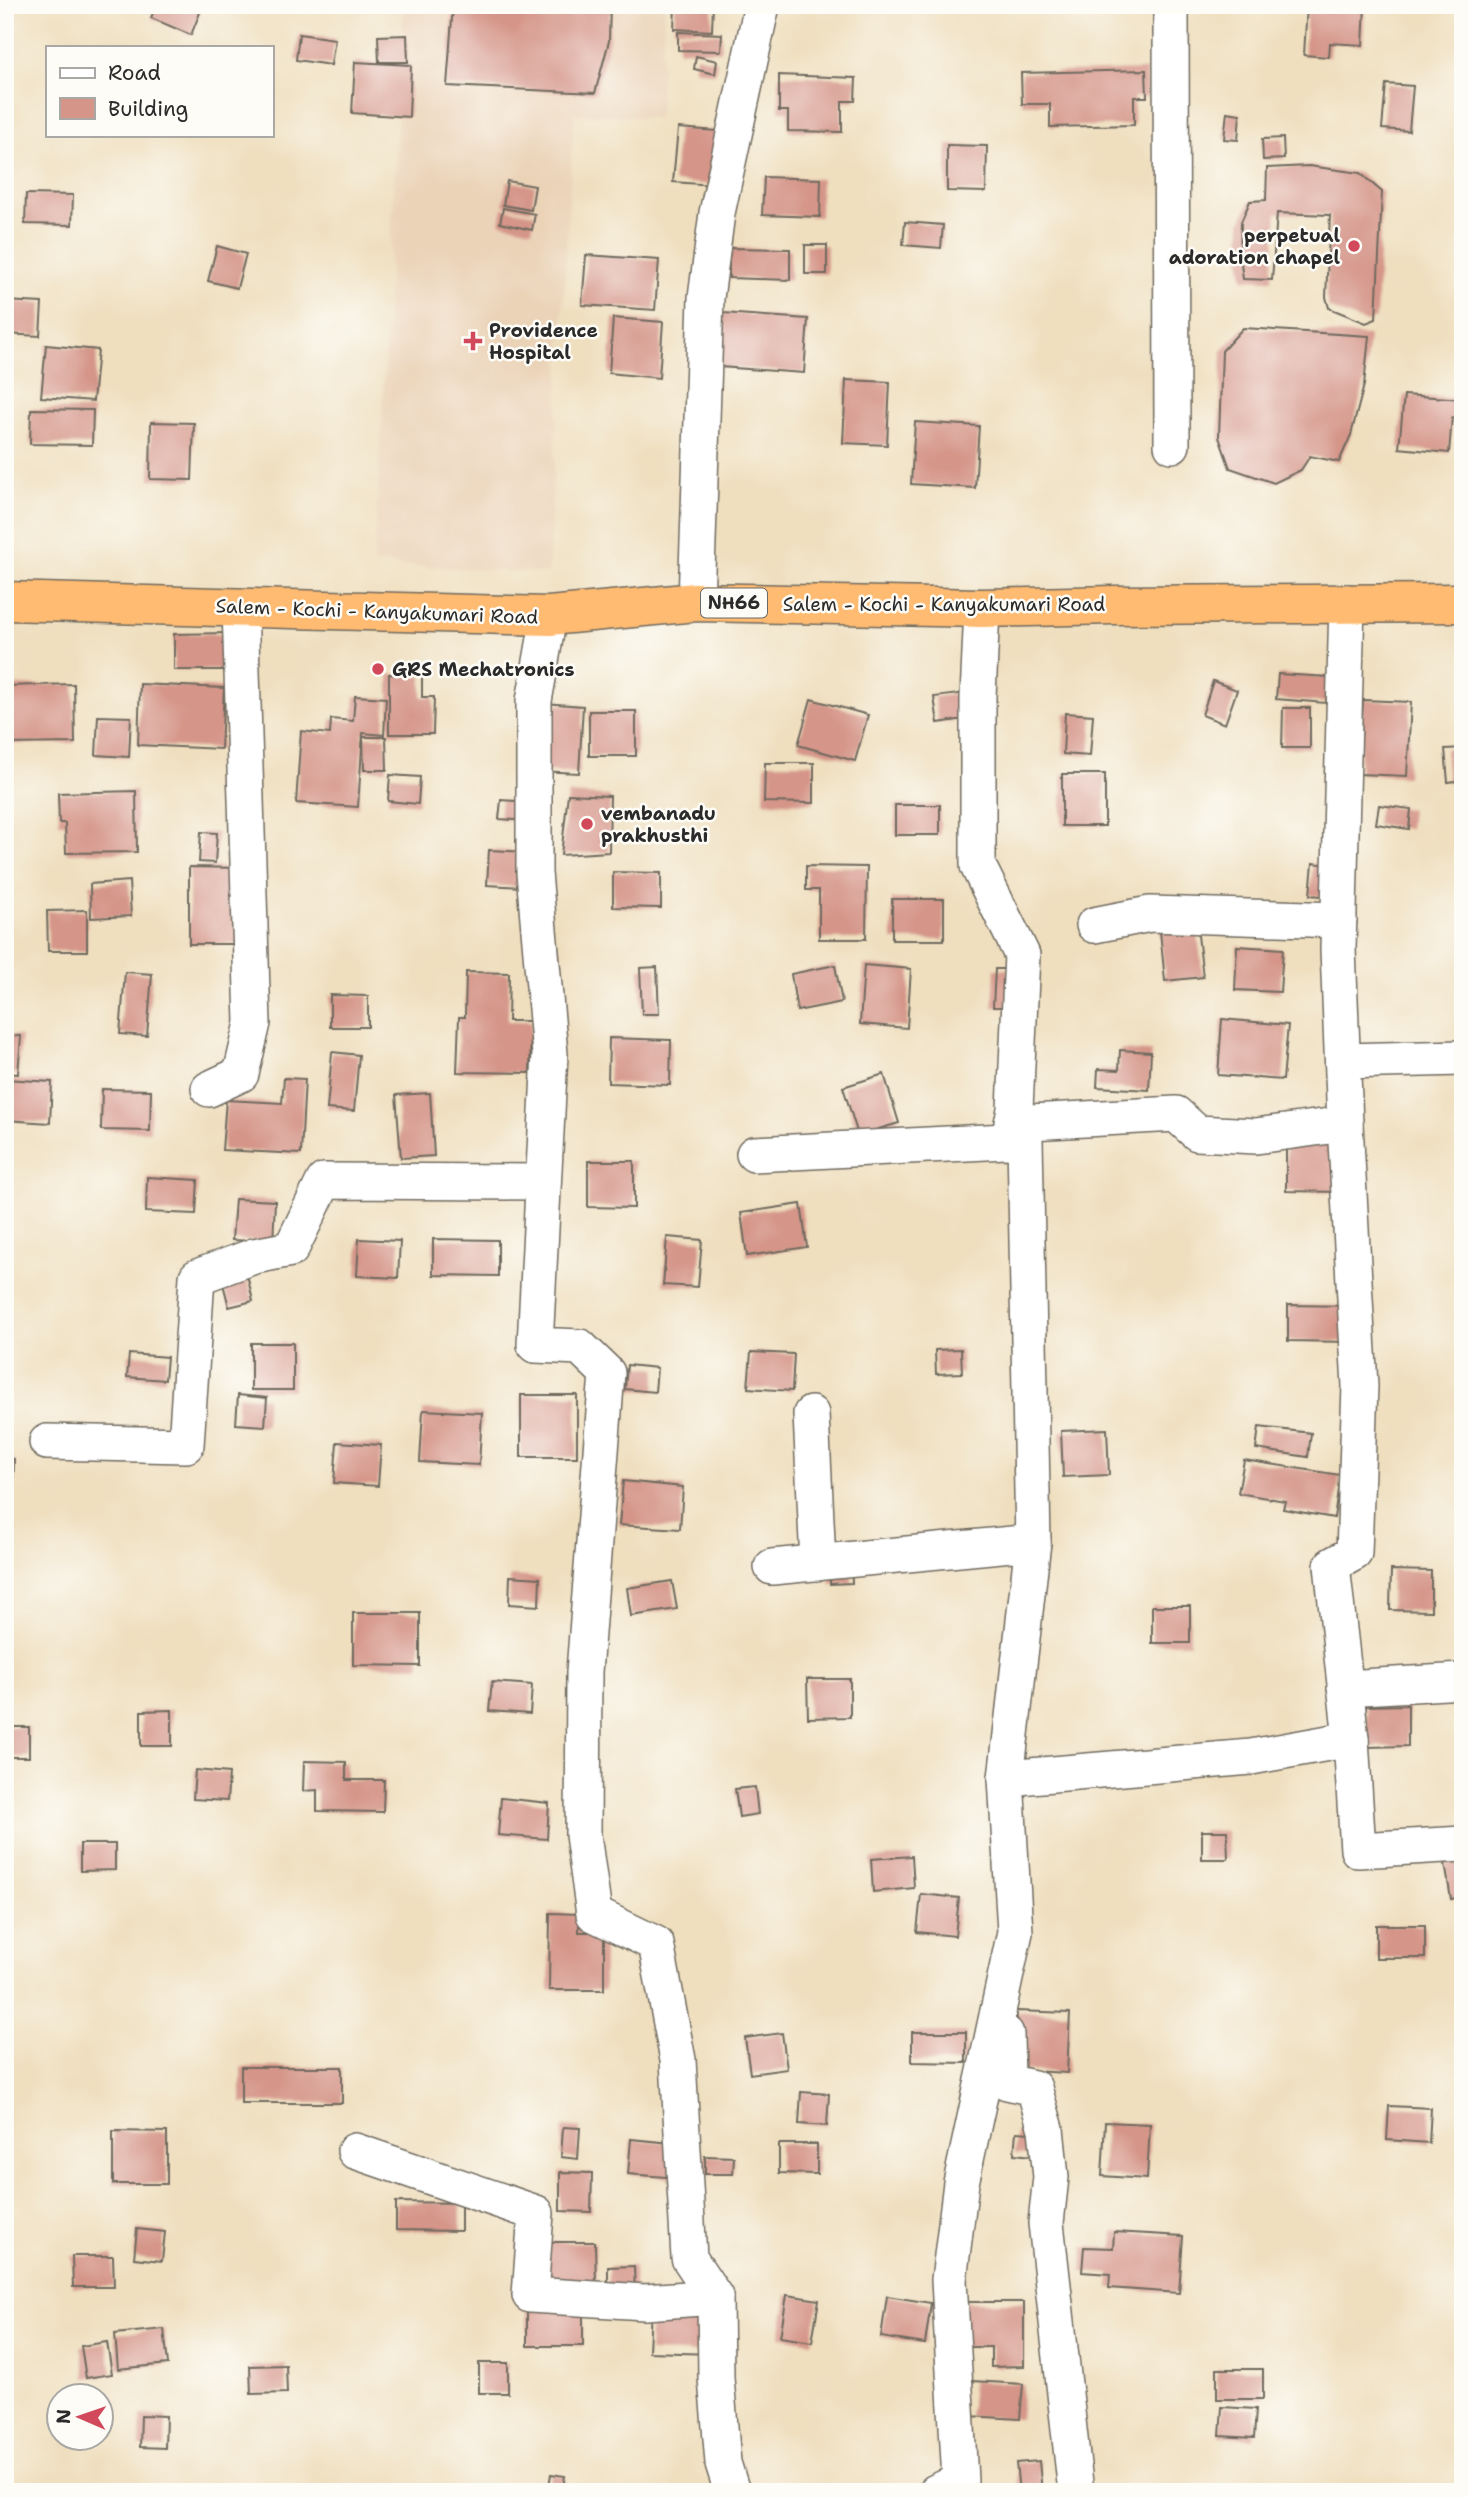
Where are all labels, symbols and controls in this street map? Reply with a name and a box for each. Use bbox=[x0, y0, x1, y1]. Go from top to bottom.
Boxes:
legend bbox=[46, 46, 273, 136]
text: Road bbox=[108, 59, 161, 87]
text: Building bbox=[108, 95, 188, 123]
place label: perpetual adoration chapel bbox=[1169, 223, 1340, 270]
marker: perpetual adoration chapel bbox=[1346, 238, 1362, 254]
place label: Providence Hospital bbox=[489, 318, 598, 365]
marker: Providence Hospital bbox=[463, 331, 483, 351]
road number: NH66 bbox=[701, 588, 767, 618]
street label: Salem - Kochi - Kanyakumari Road bbox=[783, 592, 1105, 617]
street label: Salem - Kochi - Kanyakumari Road bbox=[215, 593, 539, 630]
place label: GRS Mechatronics bbox=[392, 657, 575, 682]
marker: GRS Mechatronics bbox=[370, 661, 386, 677]
place label: vembanadu prakhusthi bbox=[601, 801, 716, 848]
marker: vembanadu prakhusthi bbox=[579, 816, 595, 832]
north arrow bbox=[46, 2382, 116, 2452]
text: N bbox=[51, 2408, 76, 2424]

